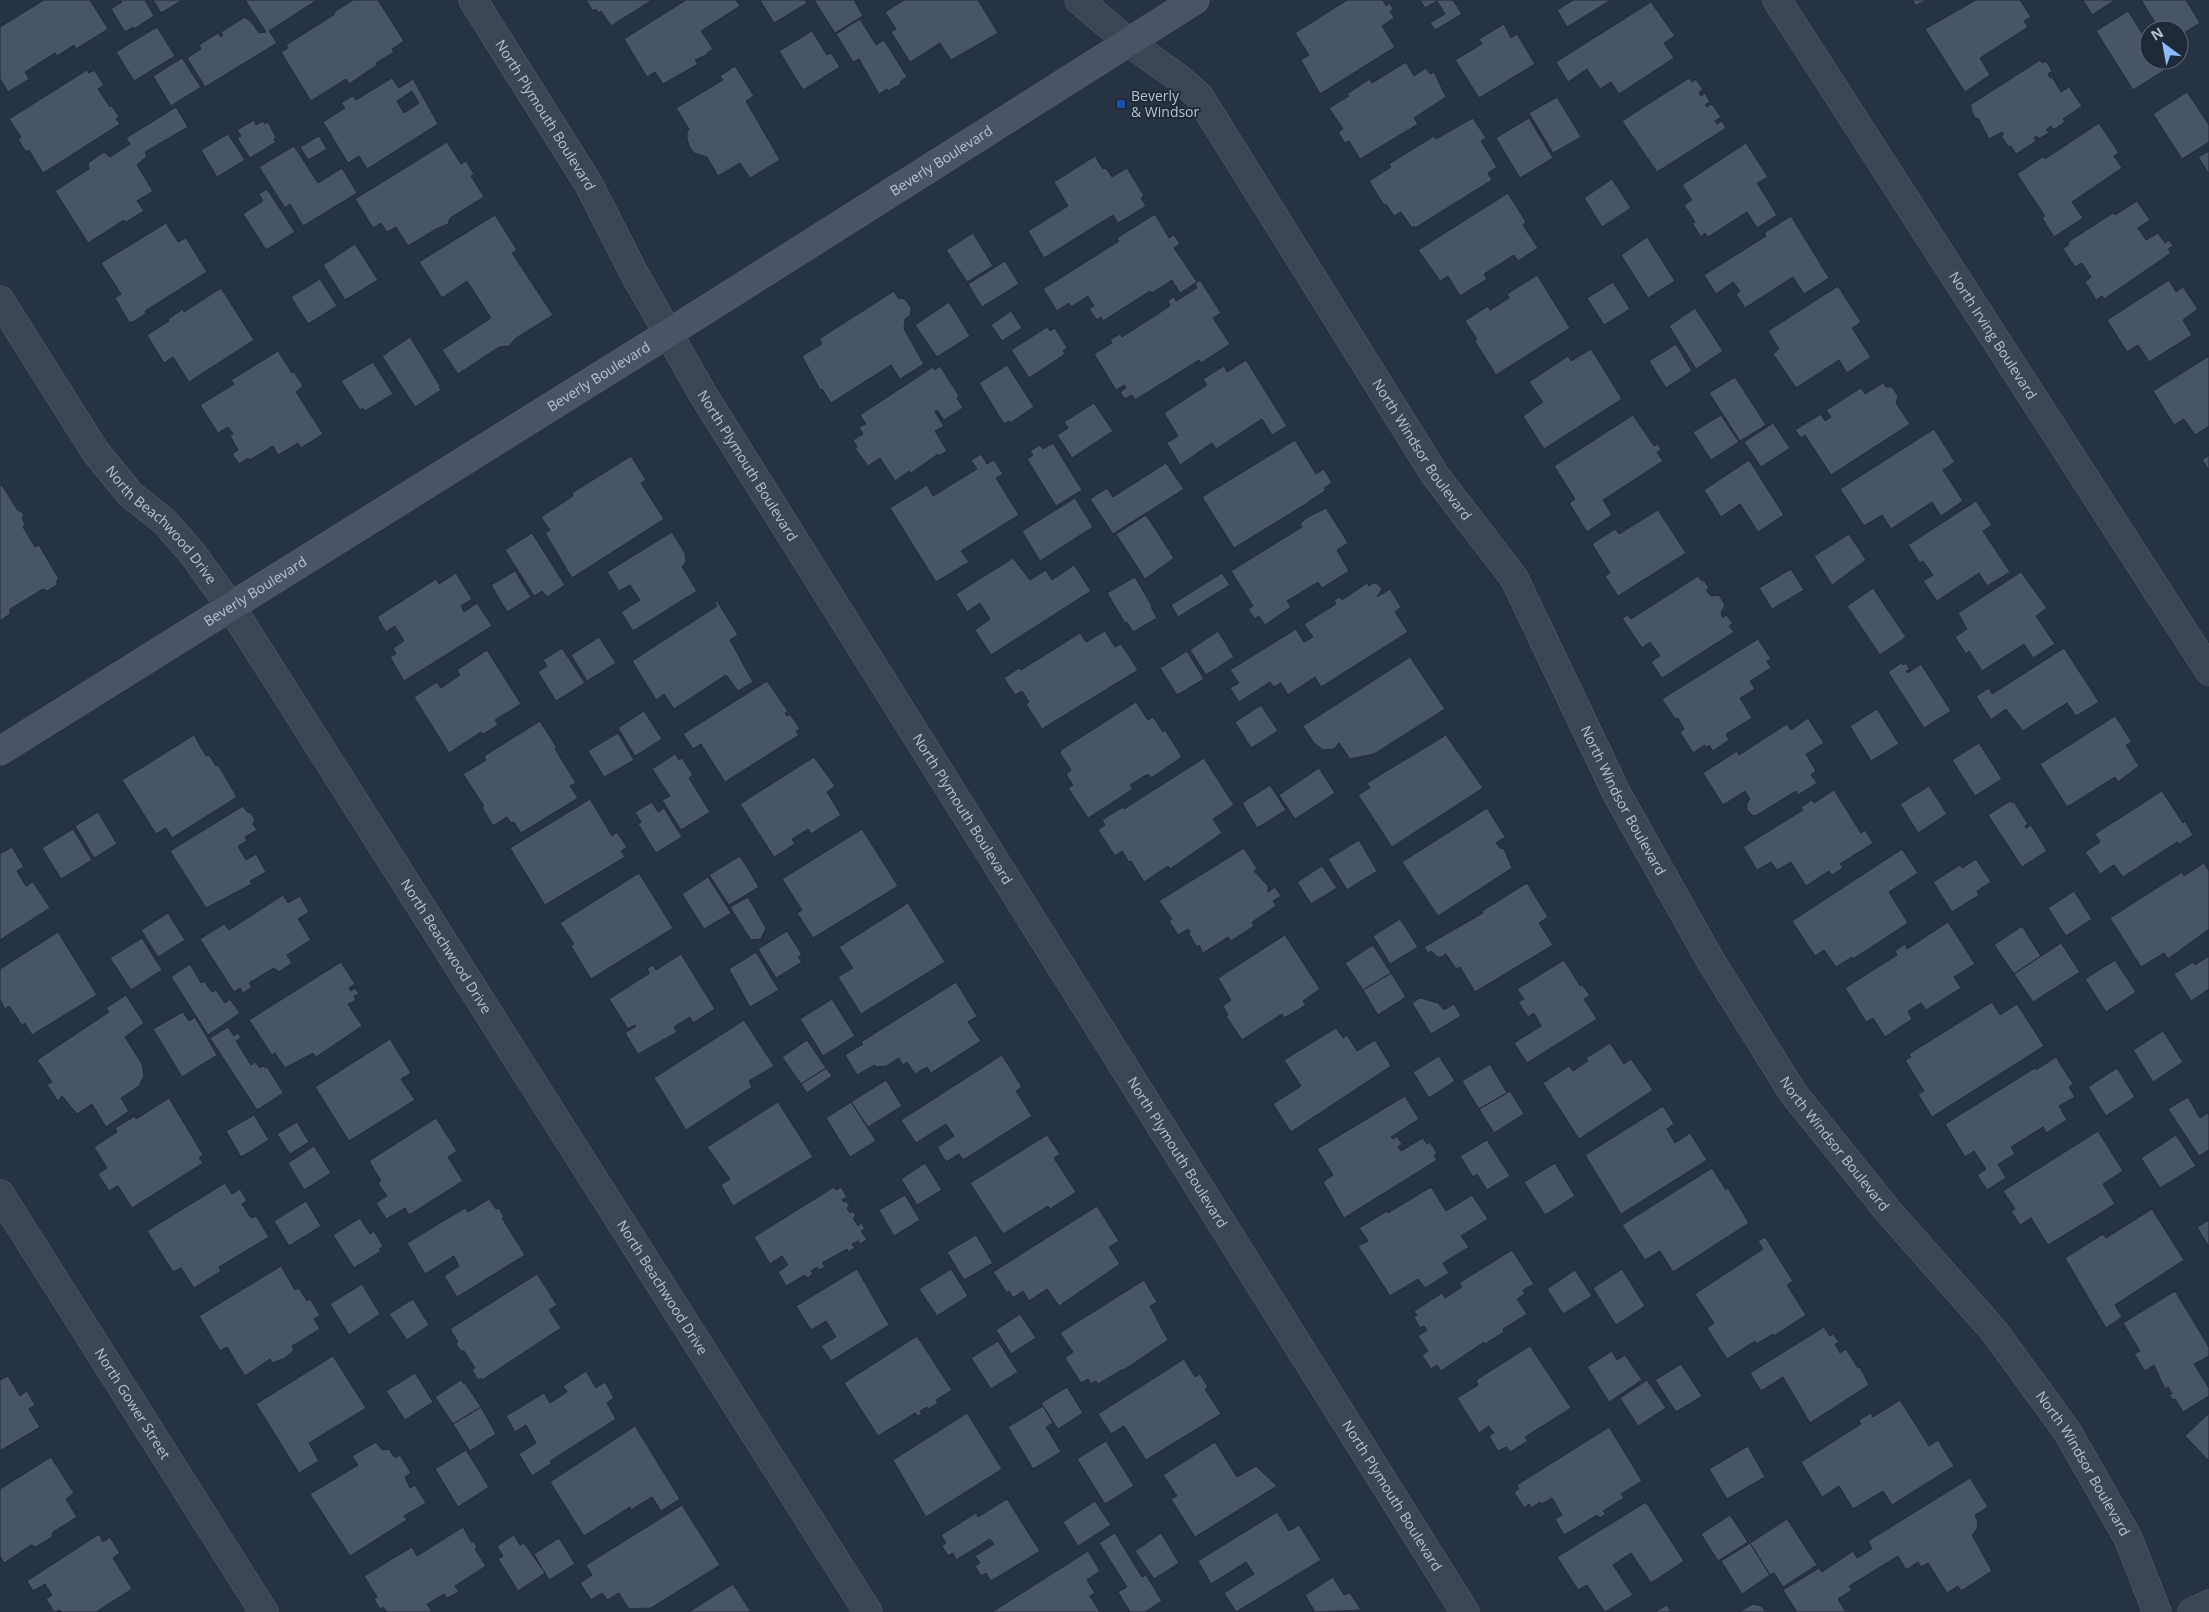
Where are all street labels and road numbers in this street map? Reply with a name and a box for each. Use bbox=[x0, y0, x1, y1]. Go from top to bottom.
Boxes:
street label: North Plymouth Boulevard bbox=[491, 36, 600, 194]
street label: Beverly Boulevard bbox=[886, 121, 996, 200]
street label: North Irving Boulevard bbox=[1945, 268, 2042, 403]
street label: Beverly Boulevard bbox=[543, 337, 654, 416]
street label: North Windsor Boulevard bbox=[1368, 375, 1476, 524]
street label: North Plymouth Boulevard bbox=[694, 386, 802, 545]
street label: North Beachwood Drive bbox=[102, 461, 221, 588]
street label: Beverly Boulevard bbox=[200, 552, 310, 630]
street label: North Windsor Boulevard bbox=[1577, 722, 1671, 879]
street label: North Plymouth Boulevard bbox=[909, 730, 1017, 888]
street label: North Beachwood Drive bbox=[397, 875, 496, 1017]
street label: North Plymouth Boulevard bbox=[1123, 1073, 1232, 1231]
street label: North Windsor Boulevard bbox=[1776, 1073, 1894, 1215]
street label: North Beachwood Drive bbox=[613, 1216, 713, 1358]
street label: North Gower Street bbox=[91, 1344, 175, 1463]
street label: North Windsor Boulevard bbox=[2032, 1387, 2135, 1539]
street label: North Plymouth Boulevard bbox=[1338, 1416, 1447, 1574]

